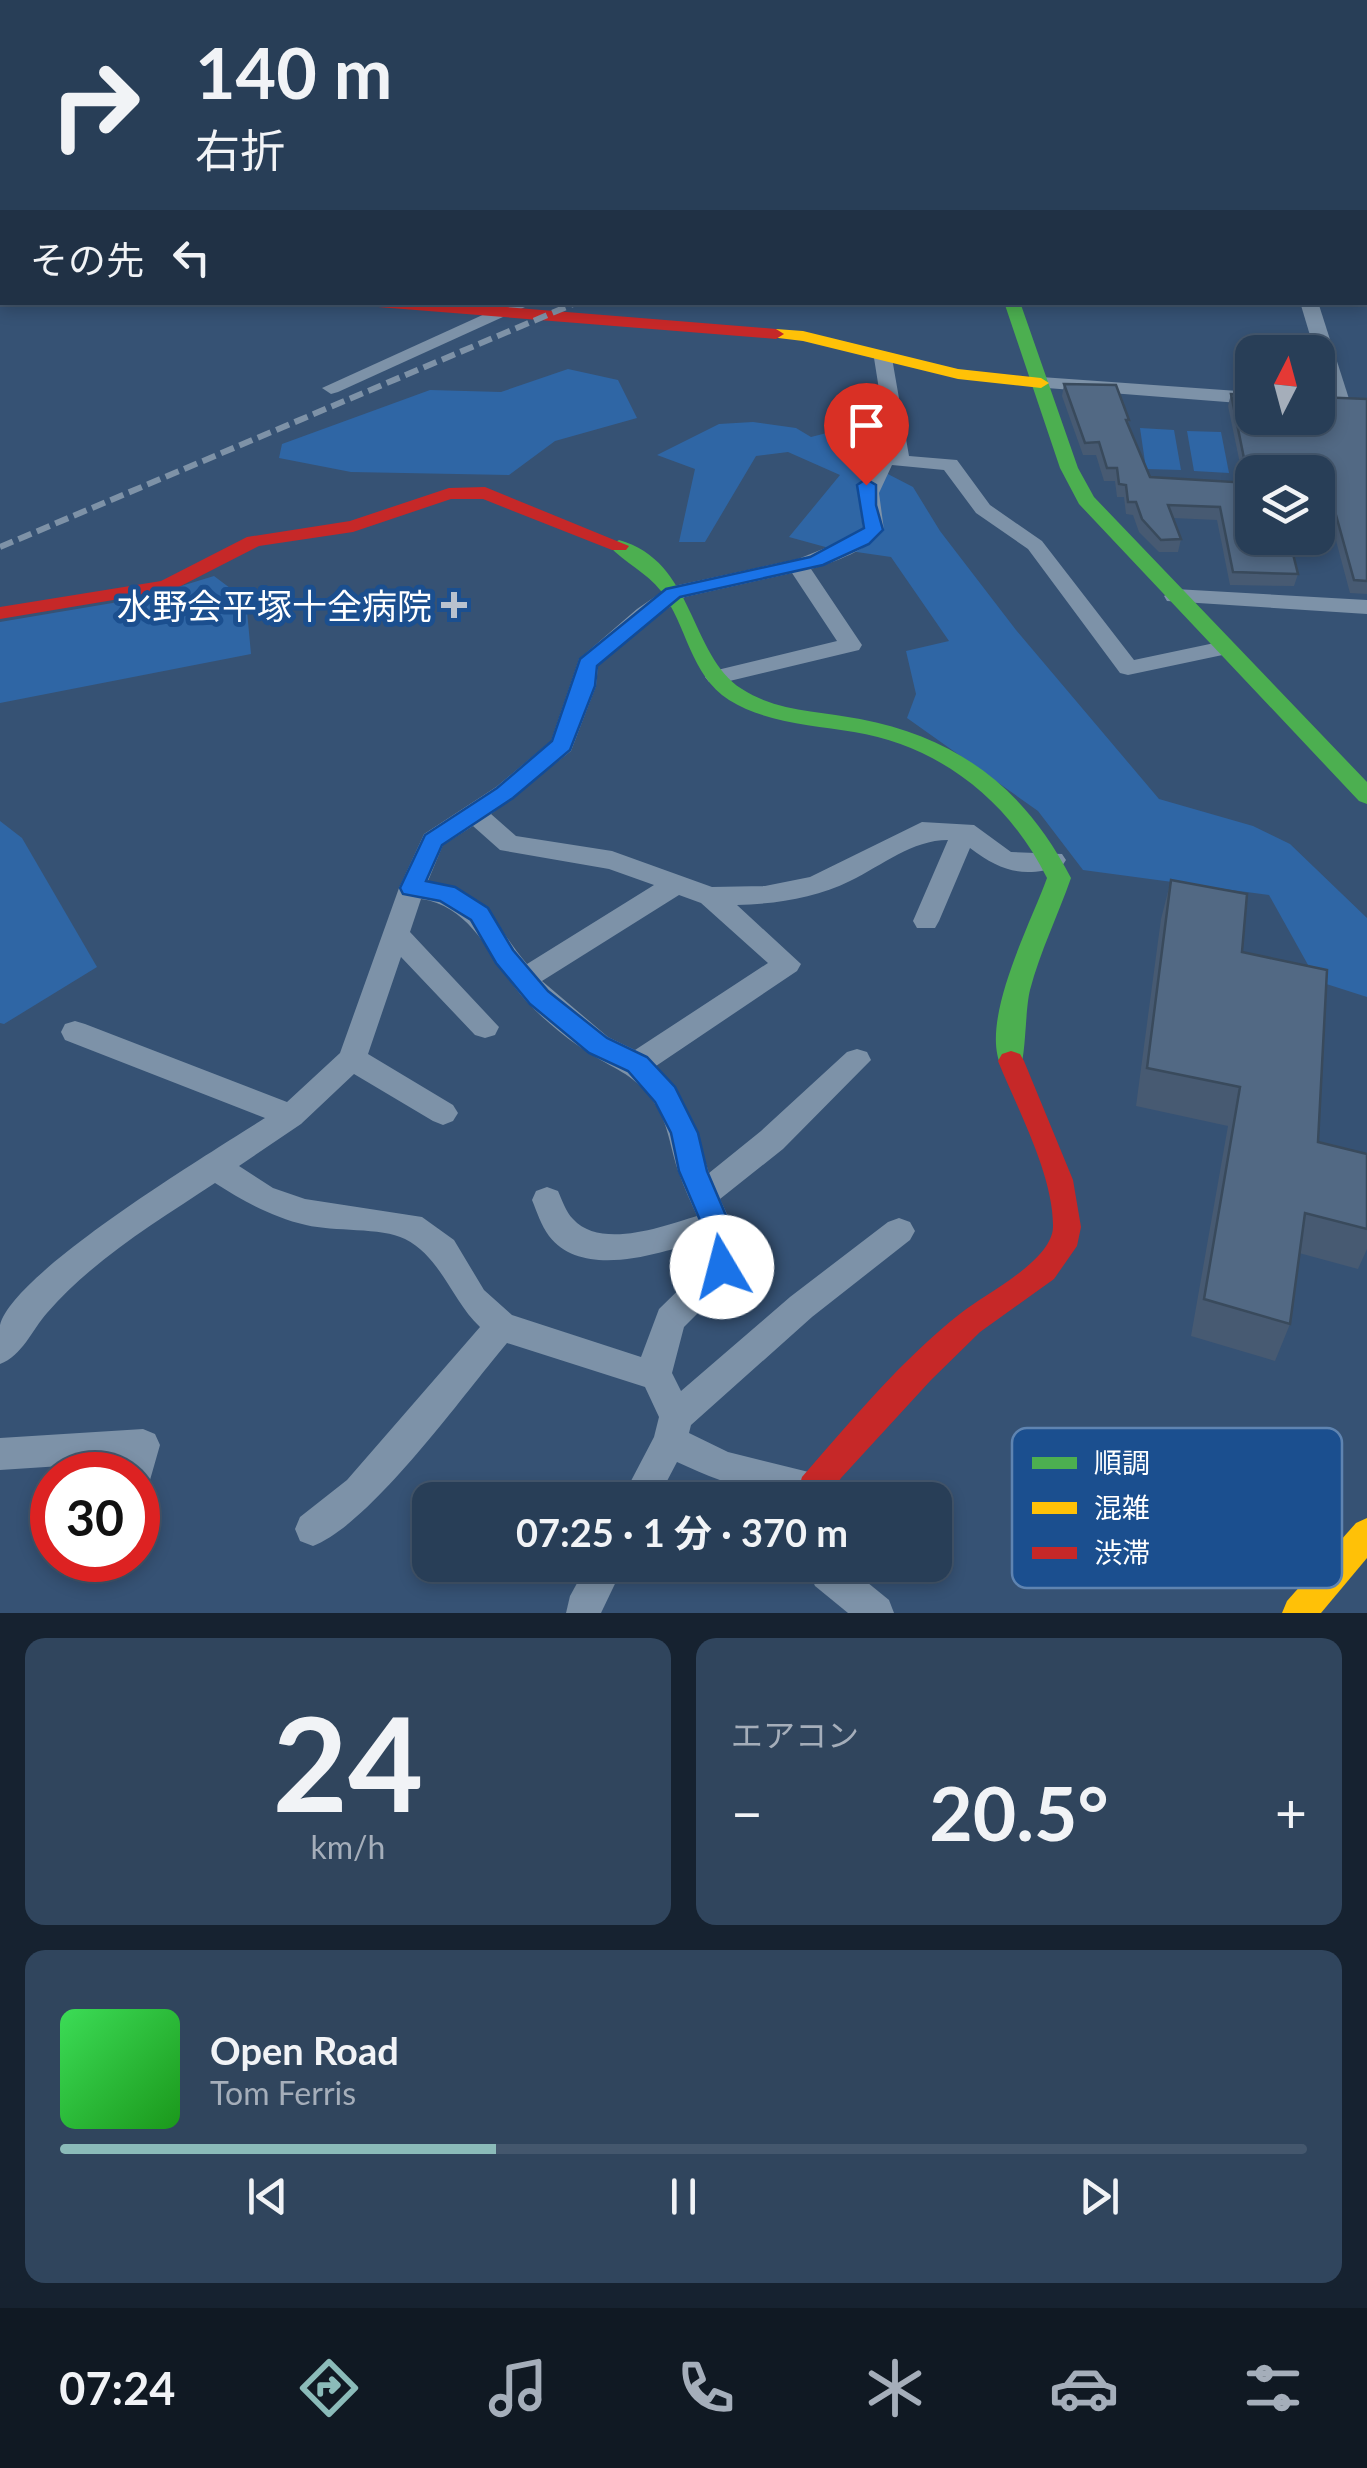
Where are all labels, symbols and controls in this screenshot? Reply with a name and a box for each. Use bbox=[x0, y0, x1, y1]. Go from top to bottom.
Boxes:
text: 140 m bbox=[195, 30, 392, 114]
icon: right bbox=[30, 40, 160, 170]
text: 右折 bbox=[195, 123, 285, 177]
icon: left bbox=[164, 230, 219, 285]
text: その先 bbox=[30, 236, 144, 282]
north arrow bbox=[1235, 335, 1335, 435]
map controls bbox=[1235, 335, 1335, 555]
pin bbox=[824, 383, 909, 486]
icon: arrive bbox=[839, 398, 894, 453]
button: layers bbox=[1235, 455, 1335, 555]
place label: 水野会平塚十全病院 bbox=[117, 584, 432, 626]
marker: 水野会平塚十全病院 bbox=[441, 592, 467, 618]
position arrow bbox=[670, 1215, 774, 1319]
legend bbox=[1012, 1428, 1342, 1588]
text: 順調 bbox=[1094, 1445, 1150, 1479]
speed limit sign: 30 bbox=[30, 1452, 160, 1582]
text: 混雑 bbox=[1094, 1490, 1150, 1524]
text: 07:25 · 1 分 · 370 m bbox=[516, 1509, 848, 1555]
text: 渋滞 bbox=[1094, 1535, 1150, 1569]
text: 24 bbox=[273, 1684, 423, 1840]
text: エアコン bbox=[731, 1715, 859, 1754]
text: 20.5° bbox=[929, 1767, 1109, 1857]
text: − bbox=[731, 1779, 763, 1845]
text: + bbox=[1275, 1779, 1307, 1845]
text: km/h bbox=[311, 1827, 385, 1866]
text: Open Road bbox=[210, 2027, 399, 2073]
text: Tom Ferris bbox=[210, 2073, 356, 2112]
icon: previous bbox=[240, 2169, 295, 2224]
icon: pause bbox=[656, 2169, 711, 2224]
icon: next bbox=[1072, 2169, 1127, 2224]
icon: directions bbox=[294, 2353, 364, 2423]
icon: music bbox=[483, 2353, 553, 2423]
icon: phone bbox=[671, 2353, 741, 2423]
icon: climate bbox=[860, 2353, 930, 2423]
icon: car bbox=[1049, 2353, 1119, 2423]
icon: filters bbox=[1238, 2353, 1308, 2423]
text: 07:24 bbox=[59, 2361, 175, 2415]

